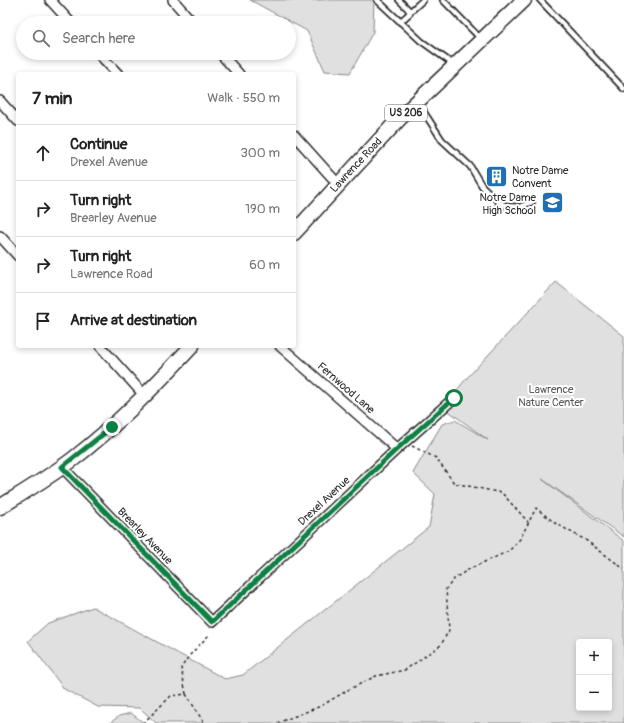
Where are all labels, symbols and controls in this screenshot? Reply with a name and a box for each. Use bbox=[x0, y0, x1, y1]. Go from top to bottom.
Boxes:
search box bbox=[16, 16, 296, 60]
icon: search bbox=[30, 27, 52, 49]
text: Search here bbox=[62, 29, 135, 48]
text: 7 min bbox=[32, 88, 72, 109]
text: Walk · 550 m bbox=[207, 90, 280, 106]
road number: US 206 bbox=[385, 105, 427, 121]
text: Continue bbox=[70, 135, 128, 154]
street label: Lawrence Road bbox=[327, 135, 385, 195]
icon: ahead bbox=[32, 142, 54, 164]
text: 300 m bbox=[241, 145, 280, 161]
text: Drexel Avenue bbox=[70, 154, 148, 170]
building icon: Notre Dame Convent bbox=[484, 163, 510, 189]
place label: Notre Dame Convent bbox=[512, 164, 569, 190]
school or university icon: Notre Dame High School bbox=[539, 190, 565, 216]
text: Turn right bbox=[70, 191, 131, 210]
place label: Notre Dame High School bbox=[480, 191, 537, 217]
icon: right bbox=[32, 198, 54, 220]
text: 190 m bbox=[245, 201, 280, 217]
text: Brearley Avenue bbox=[70, 210, 157, 226]
text: Turn right bbox=[70, 247, 131, 266]
icon: right bbox=[32, 254, 54, 276]
text: 60 m bbox=[249, 257, 280, 273]
text: Lawrence Road bbox=[70, 266, 153, 282]
icon: arrive bbox=[32, 310, 54, 332]
text: Arrive at destination bbox=[70, 311, 197, 330]
street label: Fernwood Lane bbox=[315, 360, 378, 417]
park label: Lawrence Nature Center bbox=[518, 383, 584, 409]
route start bbox=[445, 389, 463, 407]
route end bbox=[103, 418, 121, 436]
street label: Drexel Avenue bbox=[296, 473, 353, 528]
street label: Brearley Avenue bbox=[115, 505, 176, 567]
map controls bbox=[576, 639, 612, 711]
button: + bbox=[576, 639, 612, 675]
button: − bbox=[576, 675, 612, 711]

